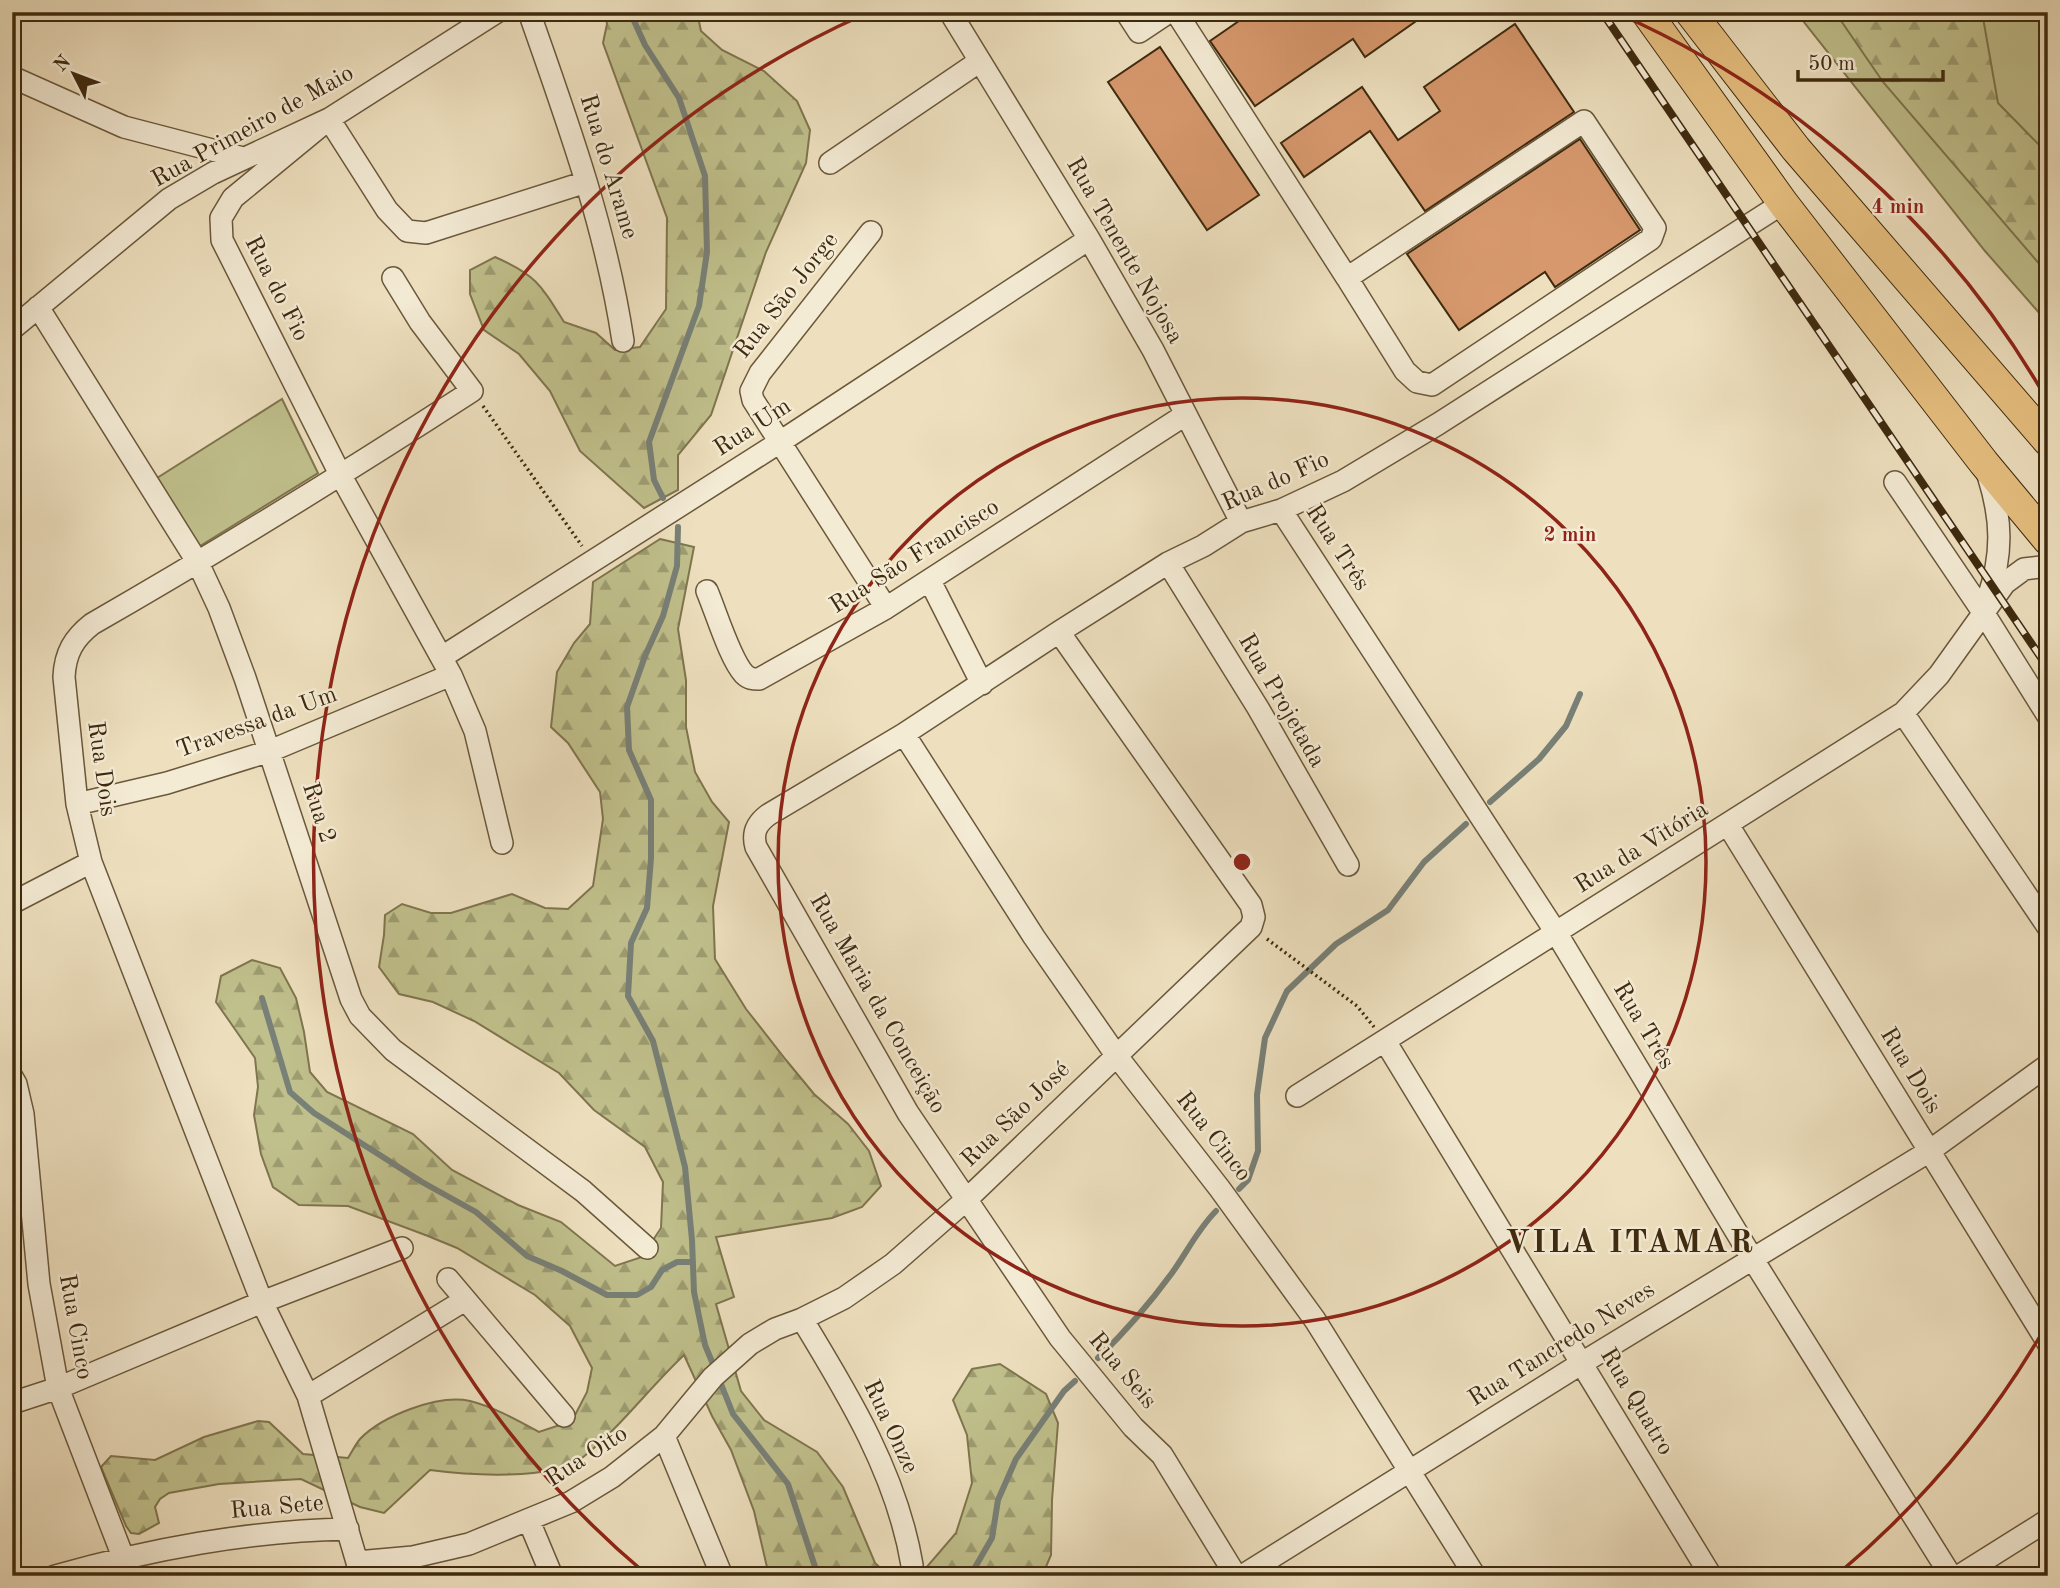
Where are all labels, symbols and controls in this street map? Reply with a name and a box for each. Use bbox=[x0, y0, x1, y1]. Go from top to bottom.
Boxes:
north arrow bbox=[38, 38, 108, 108]
scale bar bbox=[1798, 38, 1943, 82]
text: N bbox=[51, 52, 75, 76]
text: 50 m bbox=[1808, 54, 1855, 75]
street label: Rua Primeiro de Maio bbox=[148, 62, 358, 192]
street label: Rua do Arame bbox=[575, 92, 641, 242]
street label: Rua Tenente Nojosa bbox=[1061, 154, 1187, 348]
text: 4 min bbox=[1872, 197, 1924, 218]
street label: Rua São Jorge bbox=[731, 228, 843, 364]
street label: Rua do Fio bbox=[239, 233, 313, 345]
street label: Rua Um bbox=[710, 394, 796, 462]
street label: Rua do Fio bbox=[1219, 448, 1333, 516]
street label: Rua São Francisco bbox=[826, 495, 1004, 619]
street label: Rua Três bbox=[1301, 501, 1373, 595]
text: 2 min bbox=[1544, 525, 1596, 546]
street label: Rua Projetada bbox=[1233, 630, 1329, 772]
street label: Travessa da Um bbox=[174, 683, 340, 763]
street label: Rua Dois bbox=[82, 720, 120, 818]
street label: Rua 2 bbox=[297, 780, 339, 846]
street label: Rua da Vitória bbox=[1571, 797, 1713, 898]
centre of rings bbox=[1230, 850, 1254, 874]
street label: Rua Maria da Conceição bbox=[804, 890, 950, 1118]
street label: Rua Três bbox=[1608, 978, 1678, 1074]
street label: Rua Dois bbox=[1875, 1024, 1945, 1118]
street label: Rua São José bbox=[957, 1058, 1075, 1172]
street label: Rua Cinco bbox=[1171, 1088, 1255, 1186]
district label: VILA ITAMAR bbox=[1505, 1228, 1755, 1260]
street label: Rua Cinco bbox=[54, 1272, 96, 1382]
street label: Rua Tancredo Neves bbox=[1465, 1278, 1659, 1412]
street label: Rua Seis bbox=[1083, 1328, 1161, 1414]
street label: Rua Quatro bbox=[1595, 1344, 1677, 1460]
street label: Rua Onze bbox=[858, 1377, 922, 1477]
street label: Rua Oito bbox=[542, 1422, 632, 1492]
street label: Rua Sete bbox=[229, 1492, 325, 1524]

